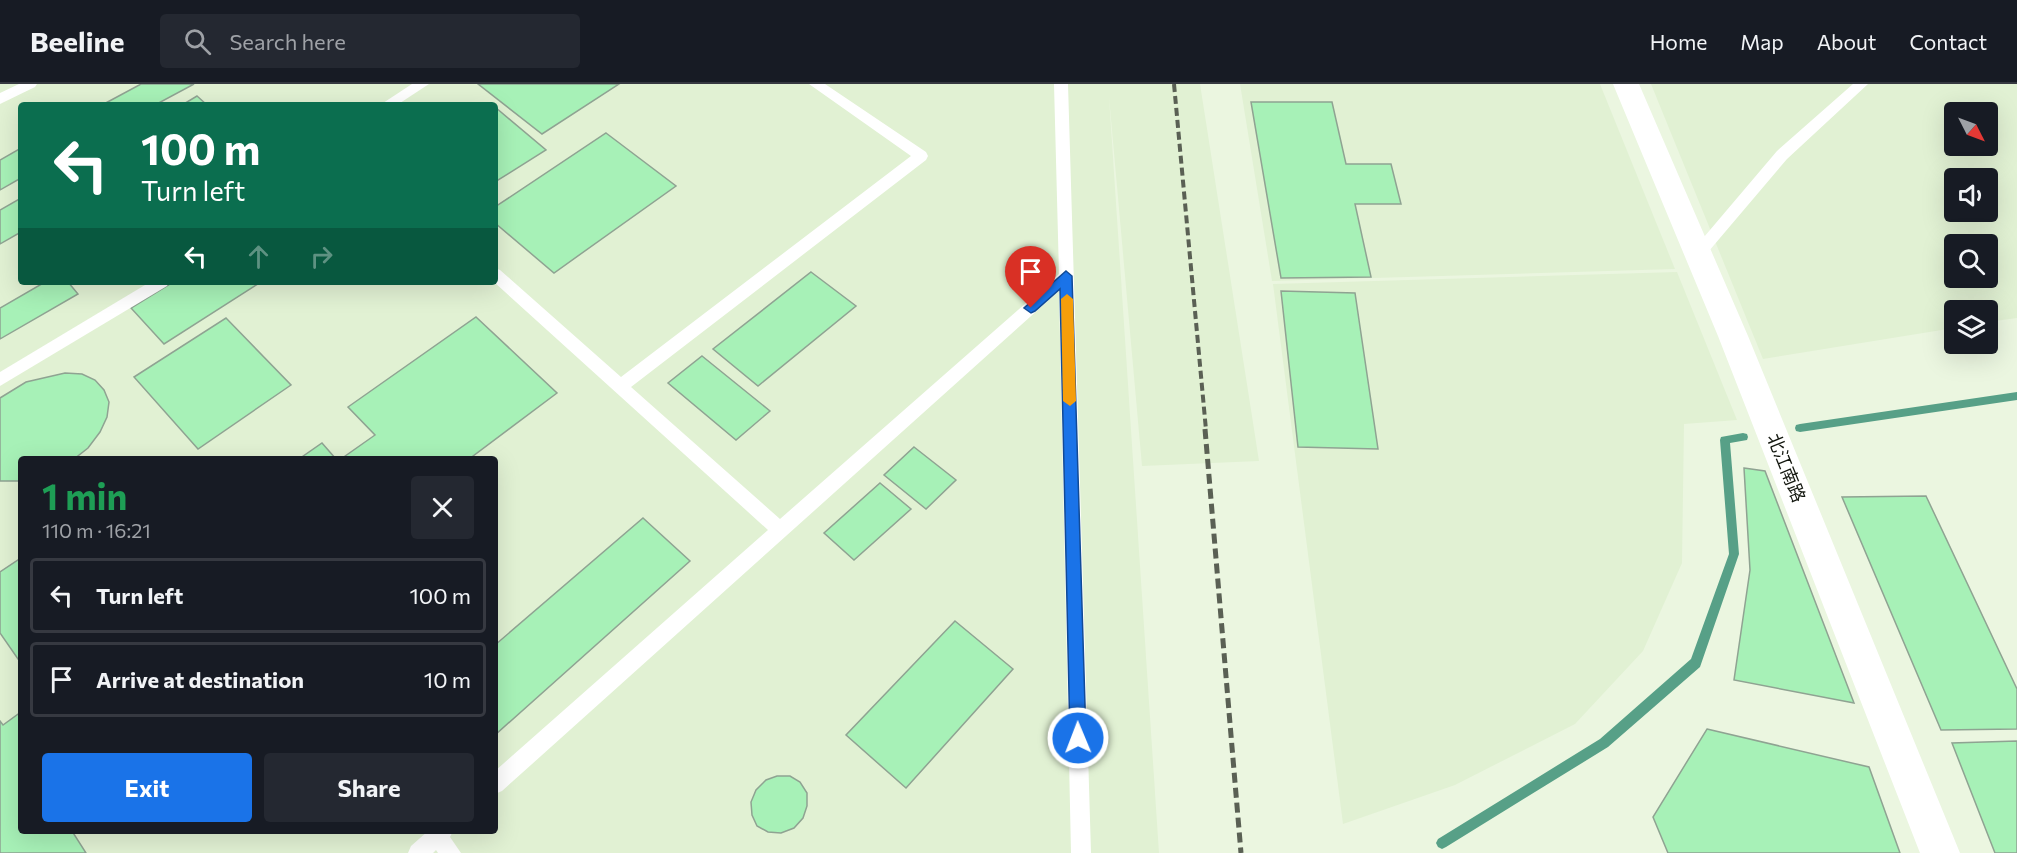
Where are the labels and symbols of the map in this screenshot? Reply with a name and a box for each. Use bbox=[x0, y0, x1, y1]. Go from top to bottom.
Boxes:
north arrow bbox=[1944, 102, 1998, 156]
pin bbox=[1005, 246, 1056, 308]
street label: 北江南路 bbox=[1763, 430, 1811, 505]
position arrow bbox=[1046, 706, 1110, 770]

